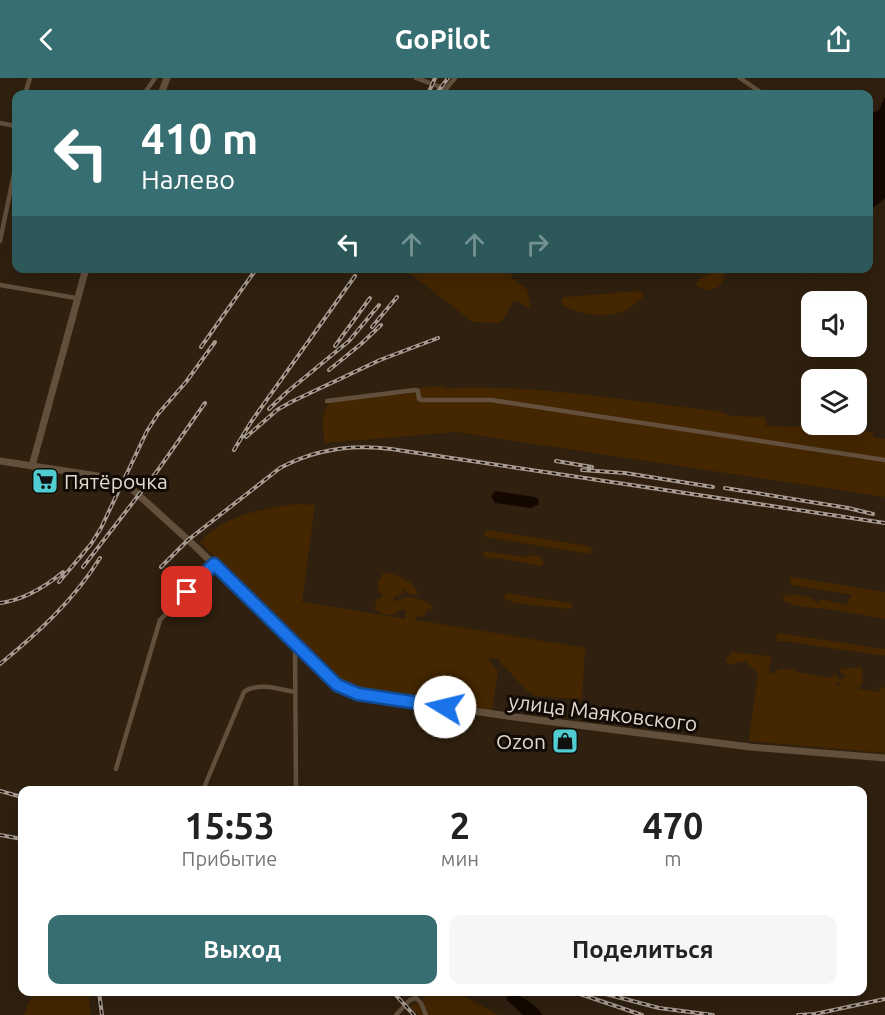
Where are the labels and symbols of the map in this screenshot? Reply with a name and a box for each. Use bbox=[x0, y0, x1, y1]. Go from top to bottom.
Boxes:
supermarket icon: Пятёрочка bbox=[30, 466, 60, 496]
place label: Пятёрочка bbox=[64, 469, 168, 493]
pin bbox=[161, 566, 212, 617]
position arrow bbox=[413, 675, 477, 739]
street label: улица Маяковского bbox=[507, 689, 699, 735]
shop icon: Ozon bbox=[550, 726, 580, 756]
place label: Ozon bbox=[496, 729, 546, 753]

